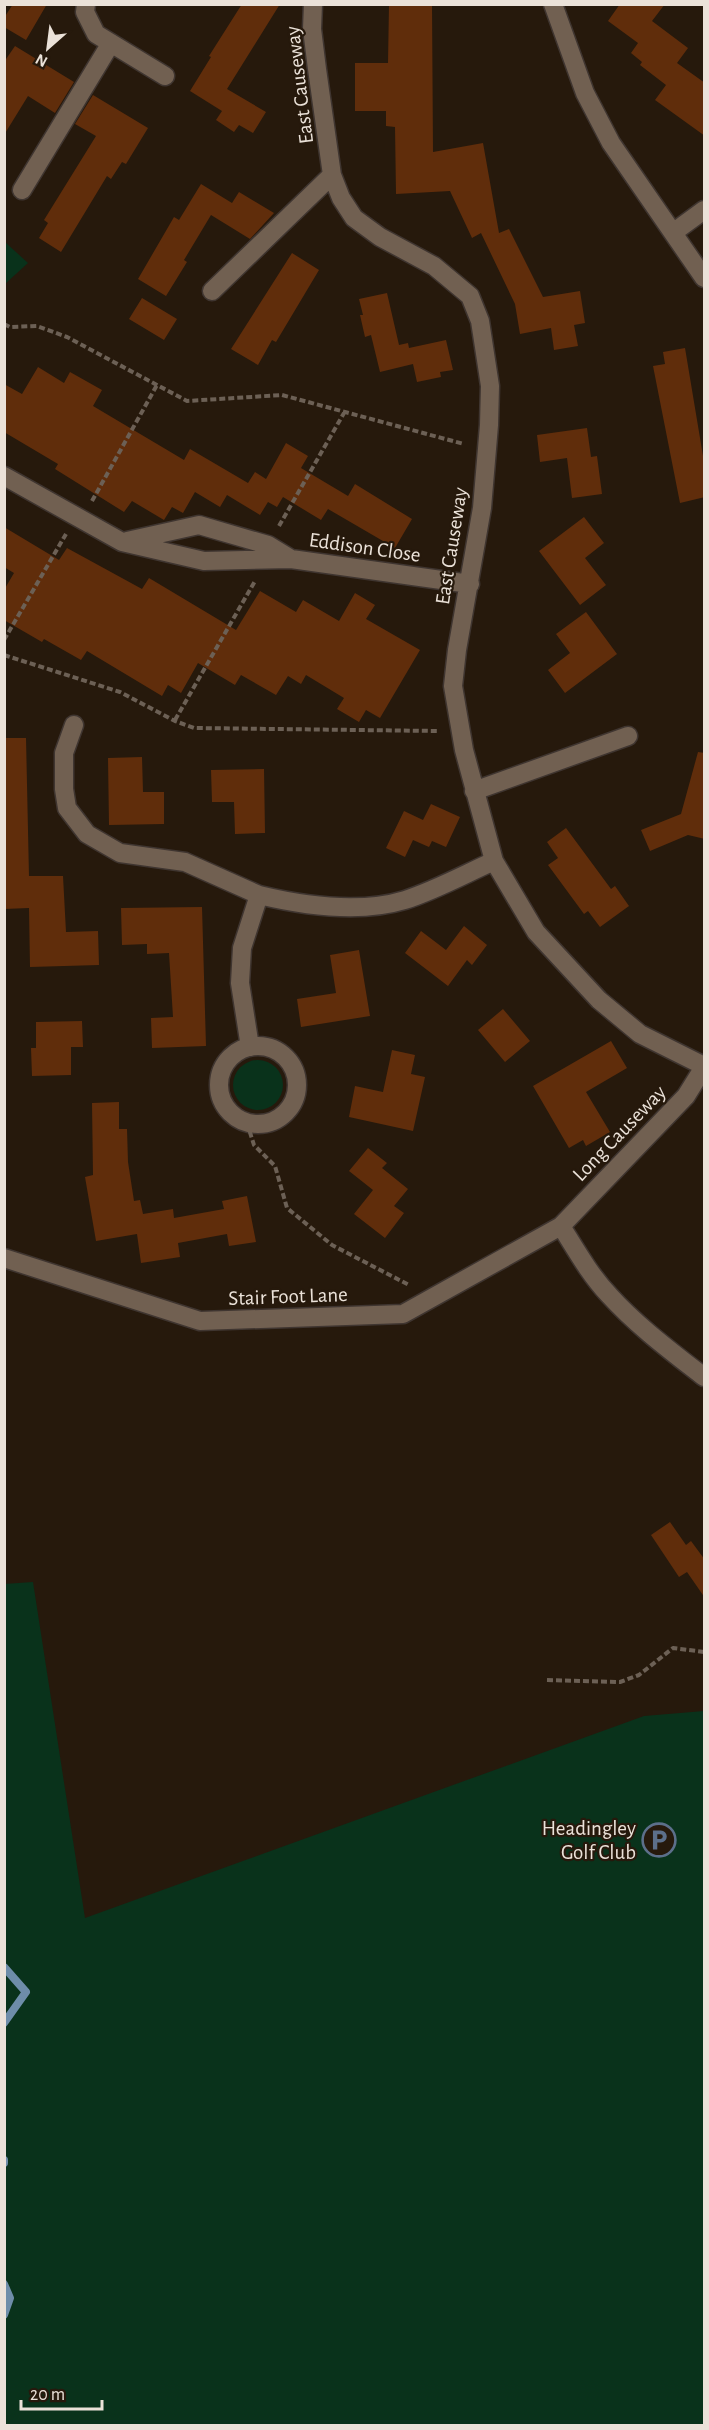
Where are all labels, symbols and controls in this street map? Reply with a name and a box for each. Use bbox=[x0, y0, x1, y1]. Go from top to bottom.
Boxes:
north arrow bbox=[18, 18, 78, 78]
street label: East Causeway bbox=[282, 25, 317, 145]
text: N bbox=[33, 51, 50, 70]
street label: East Causeway bbox=[432, 486, 471, 606]
street label: Eddison Close bbox=[308, 529, 422, 566]
street label: Long Causeway bbox=[569, 1081, 670, 1185]
street label: Stair Foot Lane bbox=[228, 1284, 348, 1309]
place label: Headingley Golf Club bbox=[542, 1818, 636, 1863]
parking icon: Headingley Golf Club bbox=[641, 1822, 677, 1858]
scale bar bbox=[21, 2373, 102, 2411]
text: 20 m bbox=[30, 2386, 65, 2404]

